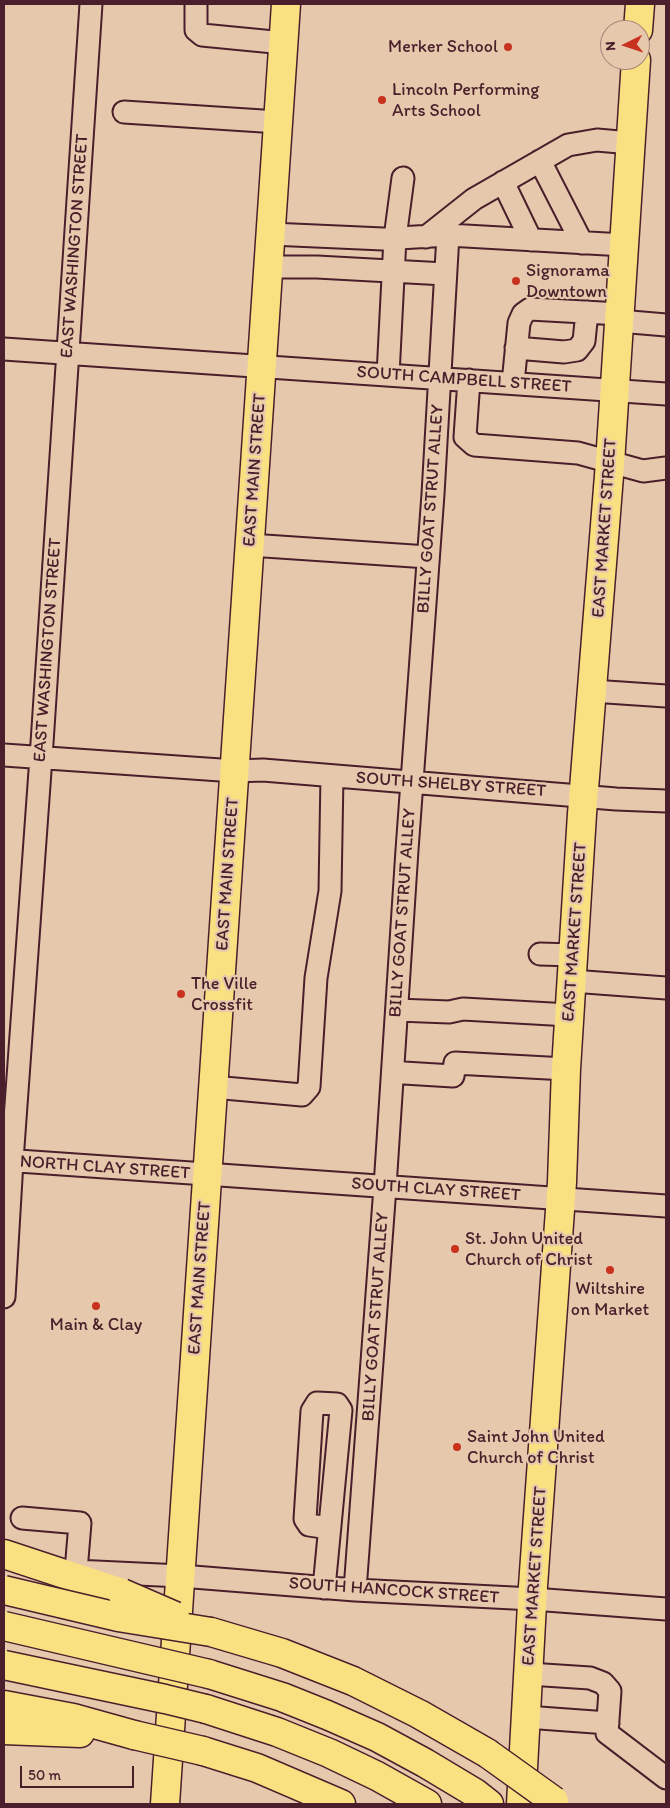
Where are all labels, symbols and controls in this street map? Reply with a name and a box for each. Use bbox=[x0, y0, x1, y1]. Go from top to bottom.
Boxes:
north arrow bbox=[600, 20, 650, 70]
place label: Merker School bbox=[388, 36, 498, 58]
marker: Merker School bbox=[502, 41, 514, 53]
text: N bbox=[602, 41, 619, 51]
place label: Lincoln Performing Arts School bbox=[392, 79, 540, 122]
marker: Lincoln Performing Arts School bbox=[376, 94, 388, 106]
street label: EAST WASHINGTON STREET bbox=[56, 133, 94, 359]
place label: Signorama Downtown bbox=[526, 260, 610, 302]
marker: Signorama Downtown bbox=[510, 275, 522, 287]
street label: SOUTH CAMPBELL STREET bbox=[356, 362, 572, 398]
street label: EAST MAIN STREET bbox=[239, 393, 271, 547]
street label: BILLY GOAT STRUT ALLEY bbox=[413, 404, 449, 614]
street label: EAST MARKET STREET bbox=[588, 438, 622, 618]
street label: EAST WASHINGTON STREET bbox=[29, 537, 67, 763]
street label: SOUTH SHELBY STREET bbox=[355, 768, 547, 802]
street label: EAST MAIN STREET bbox=[212, 797, 244, 951]
street label: BILLY GOAT STRUT ALLEY bbox=[385, 808, 421, 1018]
street label: EAST MARKET STREET bbox=[558, 842, 592, 1022]
place label: The Ville Crossfit bbox=[191, 973, 257, 1016]
marker: The Ville Crossfit bbox=[175, 988, 187, 1000]
street label: NORTH CLAY STREET bbox=[19, 1151, 191, 1185]
street label: SOUTH CLAY STREET bbox=[351, 1173, 521, 1207]
street label: EAST MAIN STREET bbox=[184, 1201, 216, 1355]
street label: BILLY GOAT STRUT ALLEY bbox=[358, 1212, 394, 1422]
place label: St. John United Church of Christ bbox=[465, 1228, 593, 1270]
marker: St. John United Church of Christ bbox=[449, 1243, 461, 1255]
marker: Wiltshire on Market bbox=[604, 1264, 616, 1276]
place label: Wiltshire on Market bbox=[571, 1278, 649, 1320]
marker: Main & Clay bbox=[90, 1300, 102, 1312]
place label: Main & Clay bbox=[50, 1314, 142, 1336]
place label: Saint John United Church of Christ bbox=[467, 1426, 605, 1468]
marker: Saint John United Church of Christ bbox=[451, 1441, 463, 1453]
street label: EAST MARKET STREET bbox=[518, 1486, 552, 1666]
street label: SOUTH HANCOCK STREET bbox=[288, 1573, 500, 1609]
scale bar bbox=[22, 1756, 136, 1788]
text: 50 m bbox=[28, 1766, 61, 1784]

